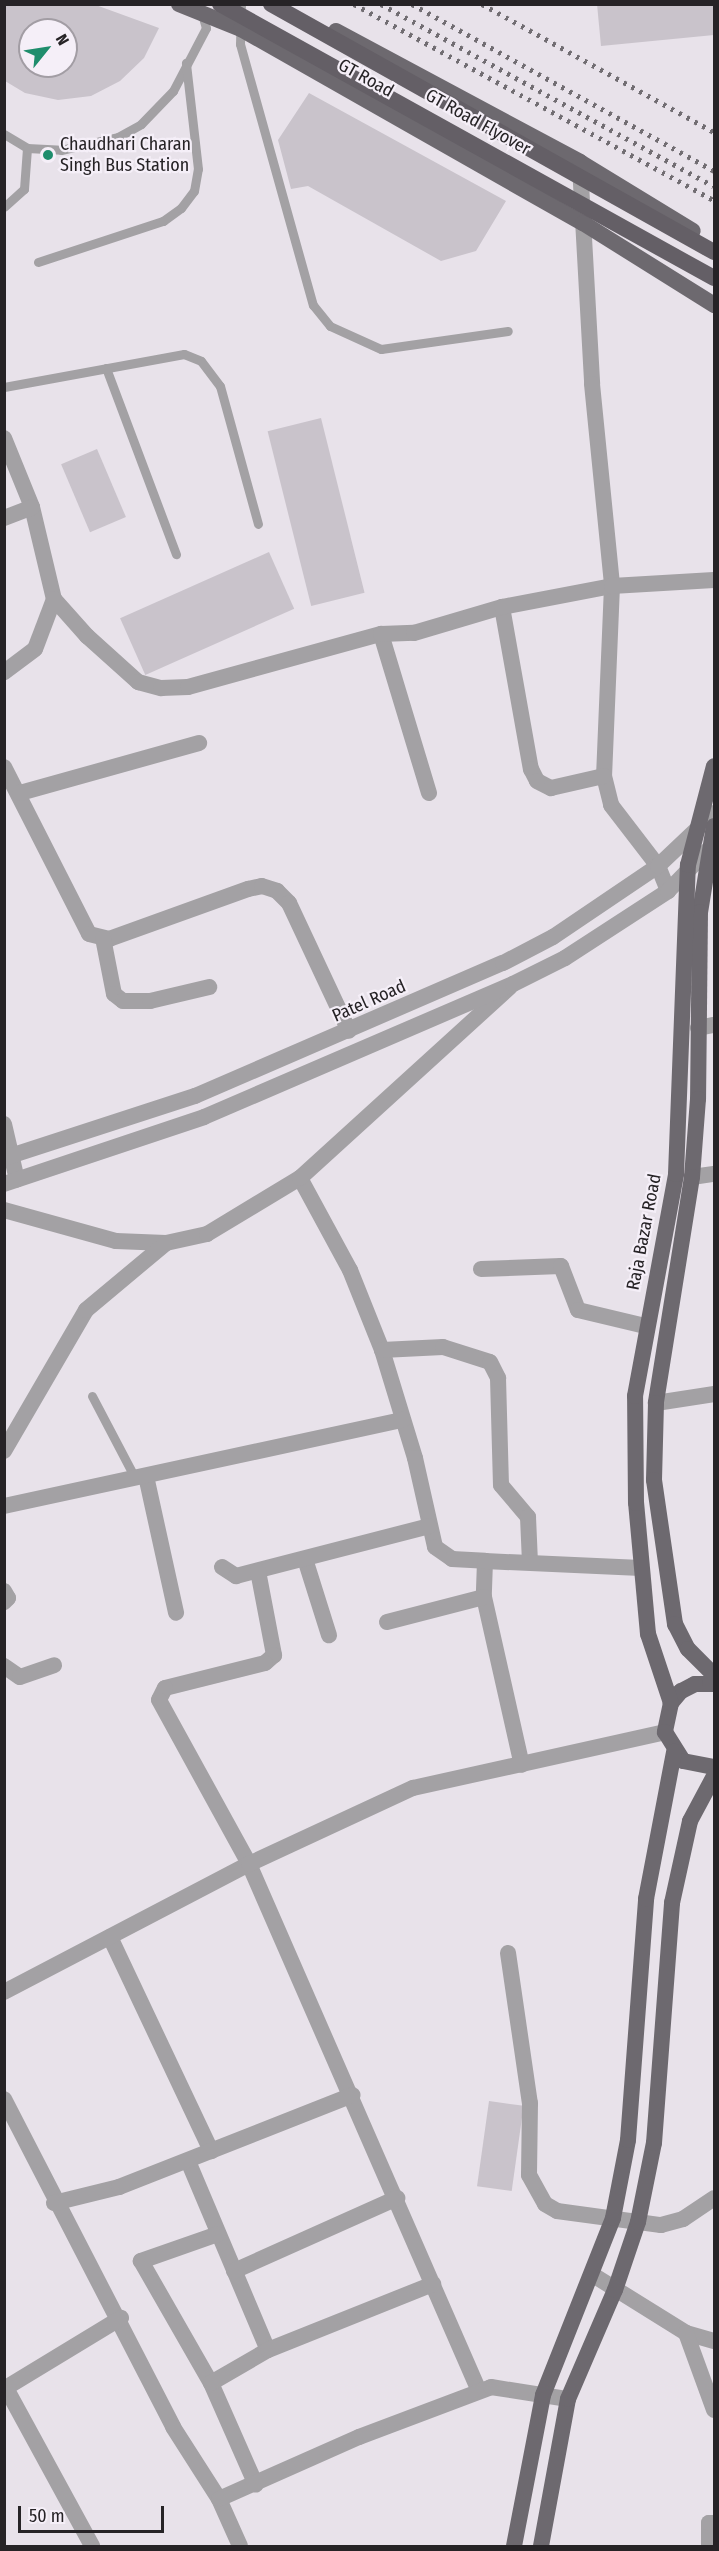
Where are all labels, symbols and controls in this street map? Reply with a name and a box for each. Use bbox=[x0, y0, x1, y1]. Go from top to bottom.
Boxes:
north arrow bbox=[18, 18, 78, 78]
text: N bbox=[52, 31, 73, 49]
street label: GT Road bbox=[335, 54, 397, 102]
street label: GT Road Flyover bbox=[422, 84, 534, 160]
place label: Chaudhari Charan Singh Bus Station bbox=[60, 134, 191, 176]
marker: Chaudhari Charan Singh Bus Station bbox=[41, 148, 55, 162]
street label: Patel Road bbox=[329, 975, 409, 1027]
street label: Raja Bazar Road bbox=[622, 1172, 666, 1292]
scale bar bbox=[21, 2494, 166, 2532]
text: 50 m bbox=[29, 2505, 65, 2527]

